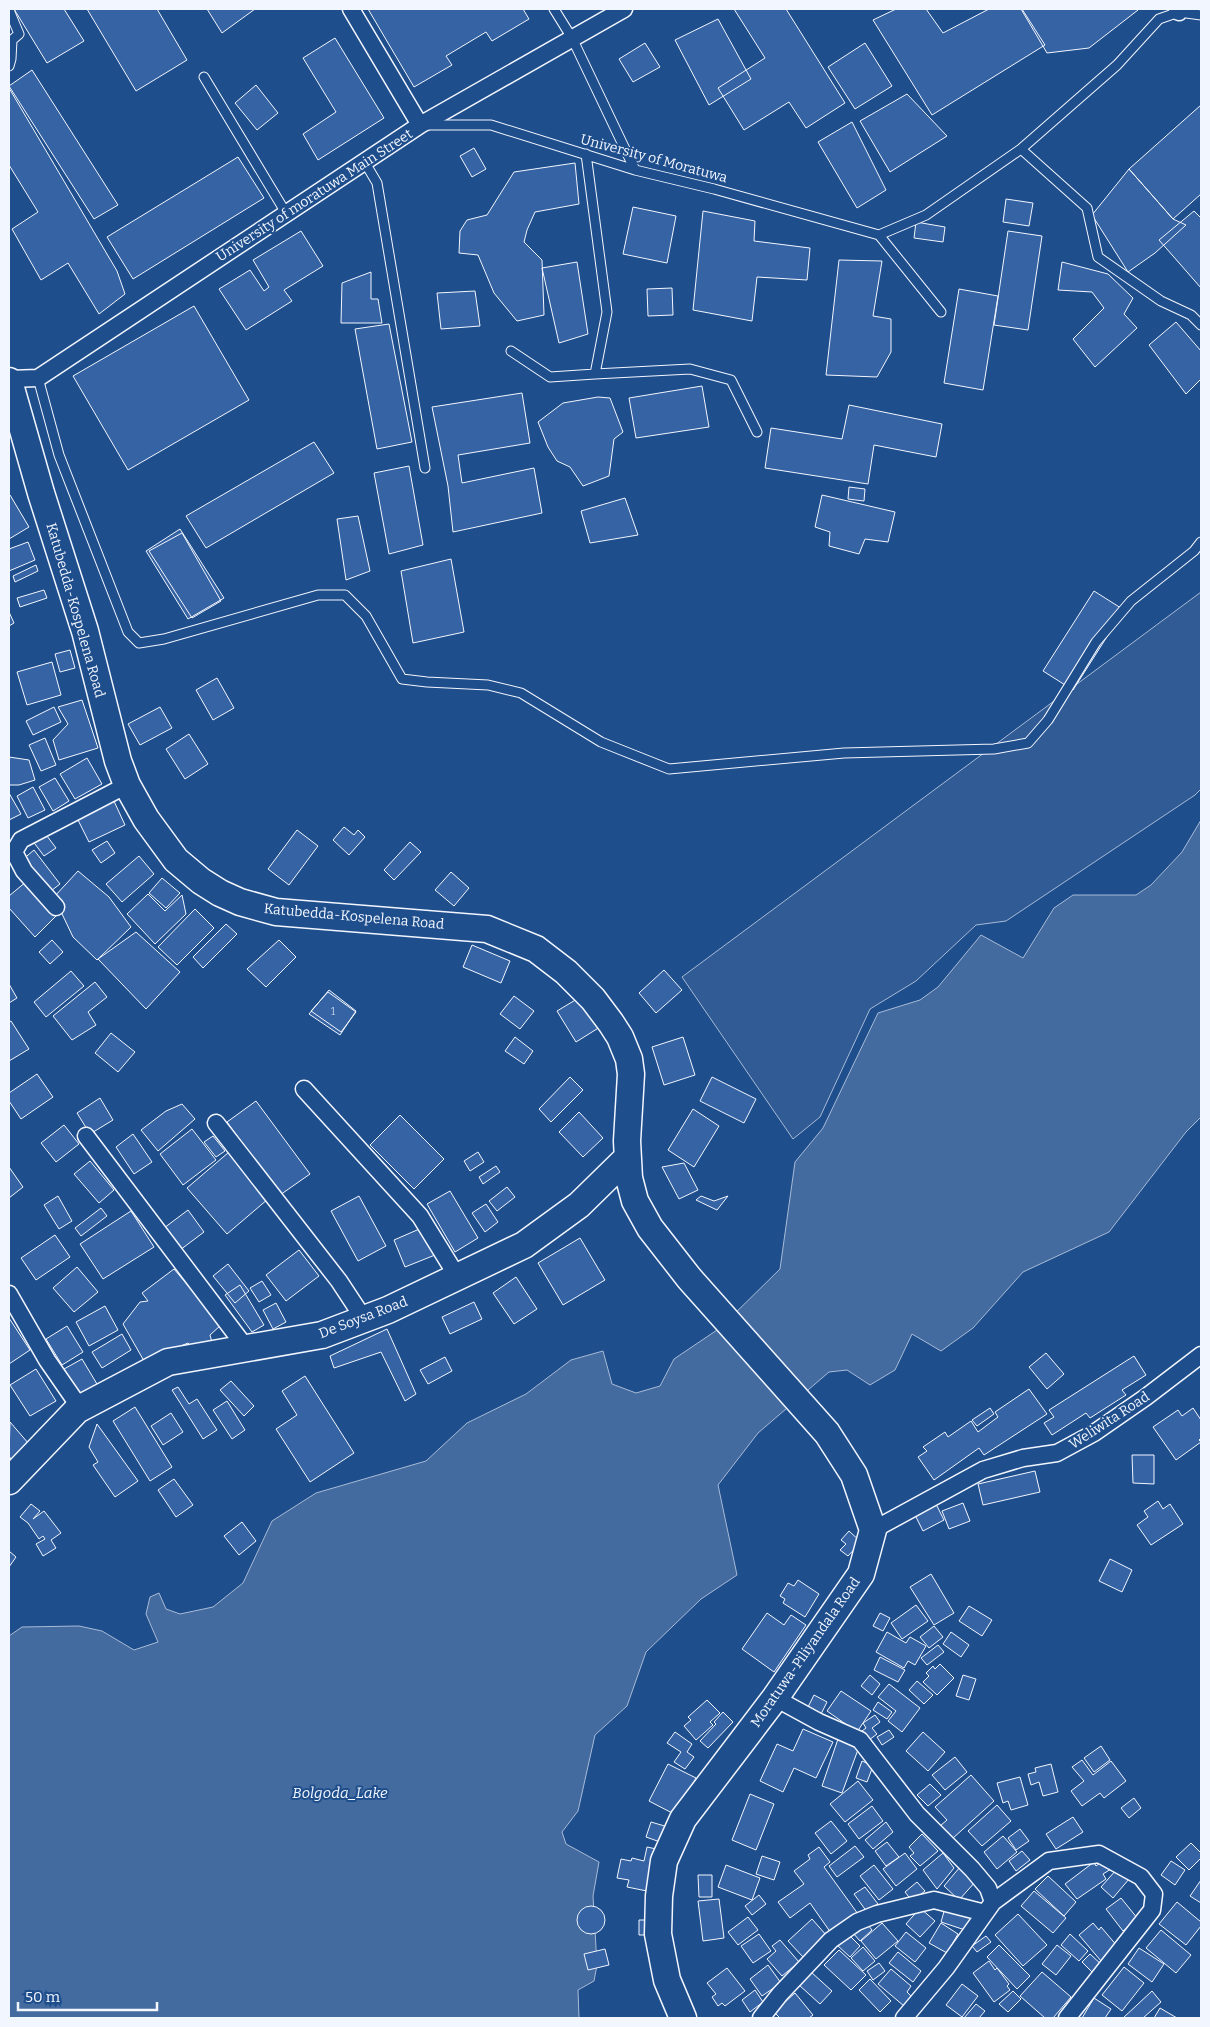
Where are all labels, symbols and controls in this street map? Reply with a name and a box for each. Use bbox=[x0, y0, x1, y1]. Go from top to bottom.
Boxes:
street label: University of moratuwa Main Street bbox=[213, 125, 416, 265]
street label: University of Moratuwa bbox=[578, 131, 730, 186]
street label: Katubedda-Kospelena Road bbox=[42, 521, 109, 699]
street label: Katubedda-Kospelena Road bbox=[263, 900, 445, 933]
house number: 1 bbox=[331, 1005, 336, 1018]
street label: De Soysa Road bbox=[316, 1293, 410, 1342]
street label: Weliwita Road bbox=[1066, 1388, 1153, 1453]
street label: Moratuwa-Piliyandala Road bbox=[747, 1574, 864, 1731]
water label: Bolgoda_Lake bbox=[292, 1784, 388, 1802]
scale bar bbox=[18, 1980, 156, 2012]
text: 50 m bbox=[25, 1988, 61, 2006]

